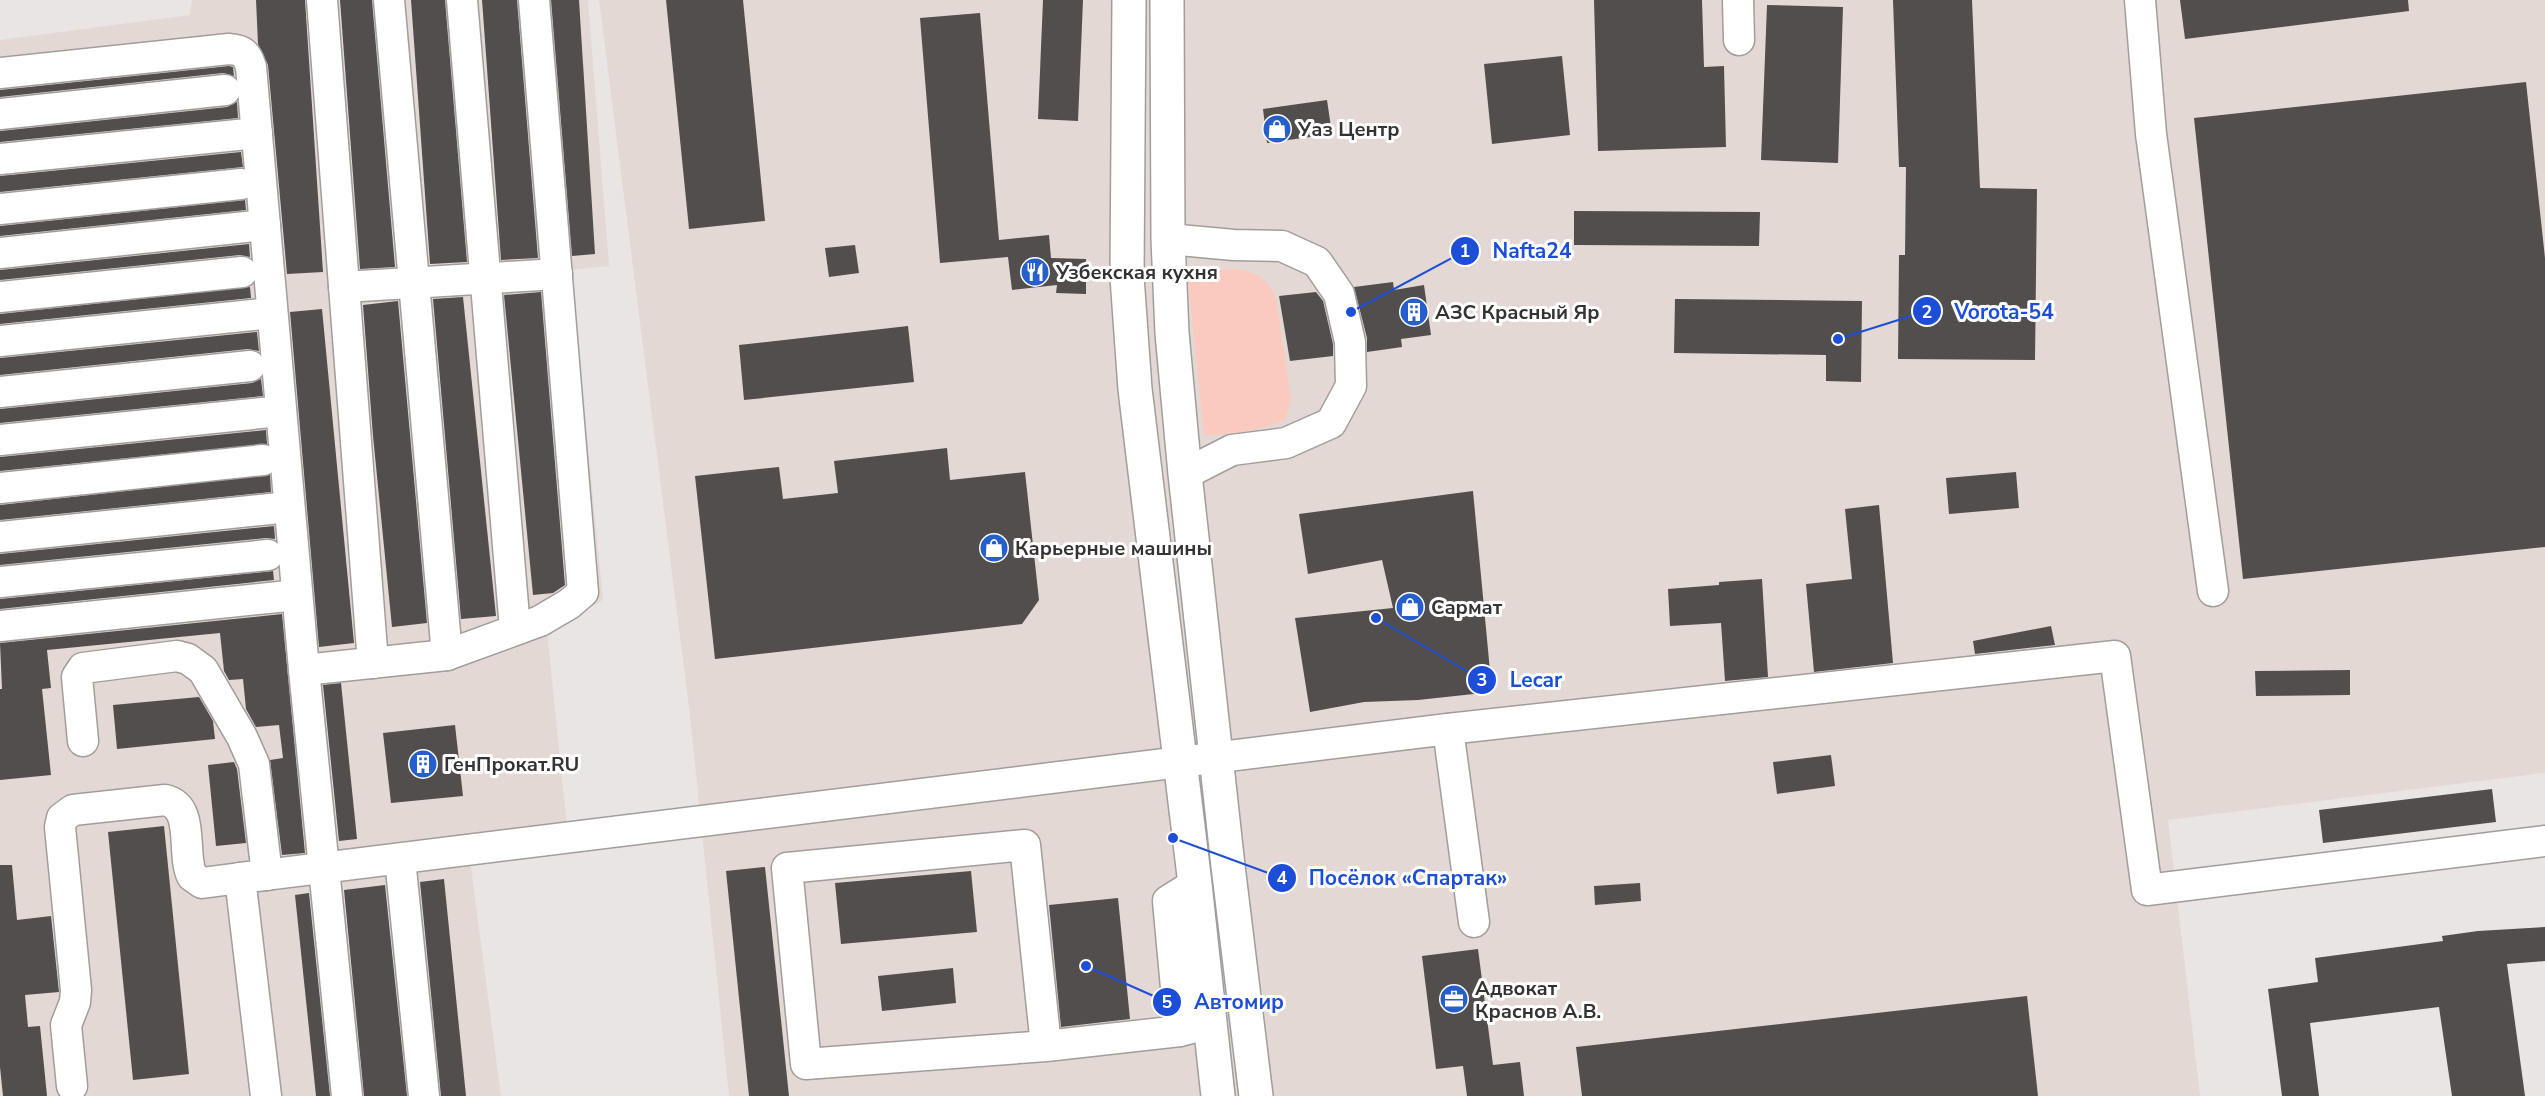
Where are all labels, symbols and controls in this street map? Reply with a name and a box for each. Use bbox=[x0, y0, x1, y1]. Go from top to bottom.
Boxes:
shop icon: Уаз Центр bbox=[1261, 113, 1293, 145]
place label: Уаз Центр bbox=[1297, 116, 1399, 143]
callout: Nafta24 bbox=[1450, 232, 1583, 271]
text: Nafta24 bbox=[1492, 237, 1572, 265]
text: 1 bbox=[1460, 239, 1470, 263]
restaurant icon: Узбекская кухня bbox=[1019, 256, 1051, 288]
place label: Узбекская кухня bbox=[1055, 259, 1218, 286]
callout: Vorota-54 bbox=[1912, 292, 2066, 331]
building icon: АЗС Красный Яр bbox=[1398, 296, 1430, 328]
text: Vorota-54 bbox=[1953, 298, 2054, 326]
place label: АЗС Красный Яр bbox=[1435, 299, 1599, 326]
text: 2 bbox=[1922, 300, 1932, 324]
shop icon: Карьерные машины bbox=[978, 532, 1010, 564]
place label: Карьерные машины bbox=[1015, 535, 1212, 562]
shop icon: Сармат bbox=[1394, 591, 1426, 623]
place label: Сармат bbox=[1431, 594, 1503, 621]
callout: Lecar bbox=[1467, 660, 1574, 699]
text: Lecar bbox=[1510, 666, 1563, 694]
text: 3 bbox=[1477, 668, 1487, 692]
building icon: ГенПрокат.RU bbox=[407, 748, 439, 780]
place label: ГенПрокат.RU bbox=[444, 751, 579, 778]
callout: Посёлок «Спартак» bbox=[1267, 858, 1520, 897]
text: Посёлок «Спартак» bbox=[1309, 864, 1507, 892]
text: 4 bbox=[1277, 866, 1288, 890]
place label: Адвокат Краснов А.В. bbox=[1475, 975, 1601, 1025]
callout: Автомир bbox=[1152, 982, 1296, 1021]
office icon: Адвокат Краснов А.В. bbox=[1438, 983, 1470, 1015]
text: Автомир bbox=[1194, 988, 1284, 1016]
text: 5 bbox=[1162, 990, 1173, 1014]

